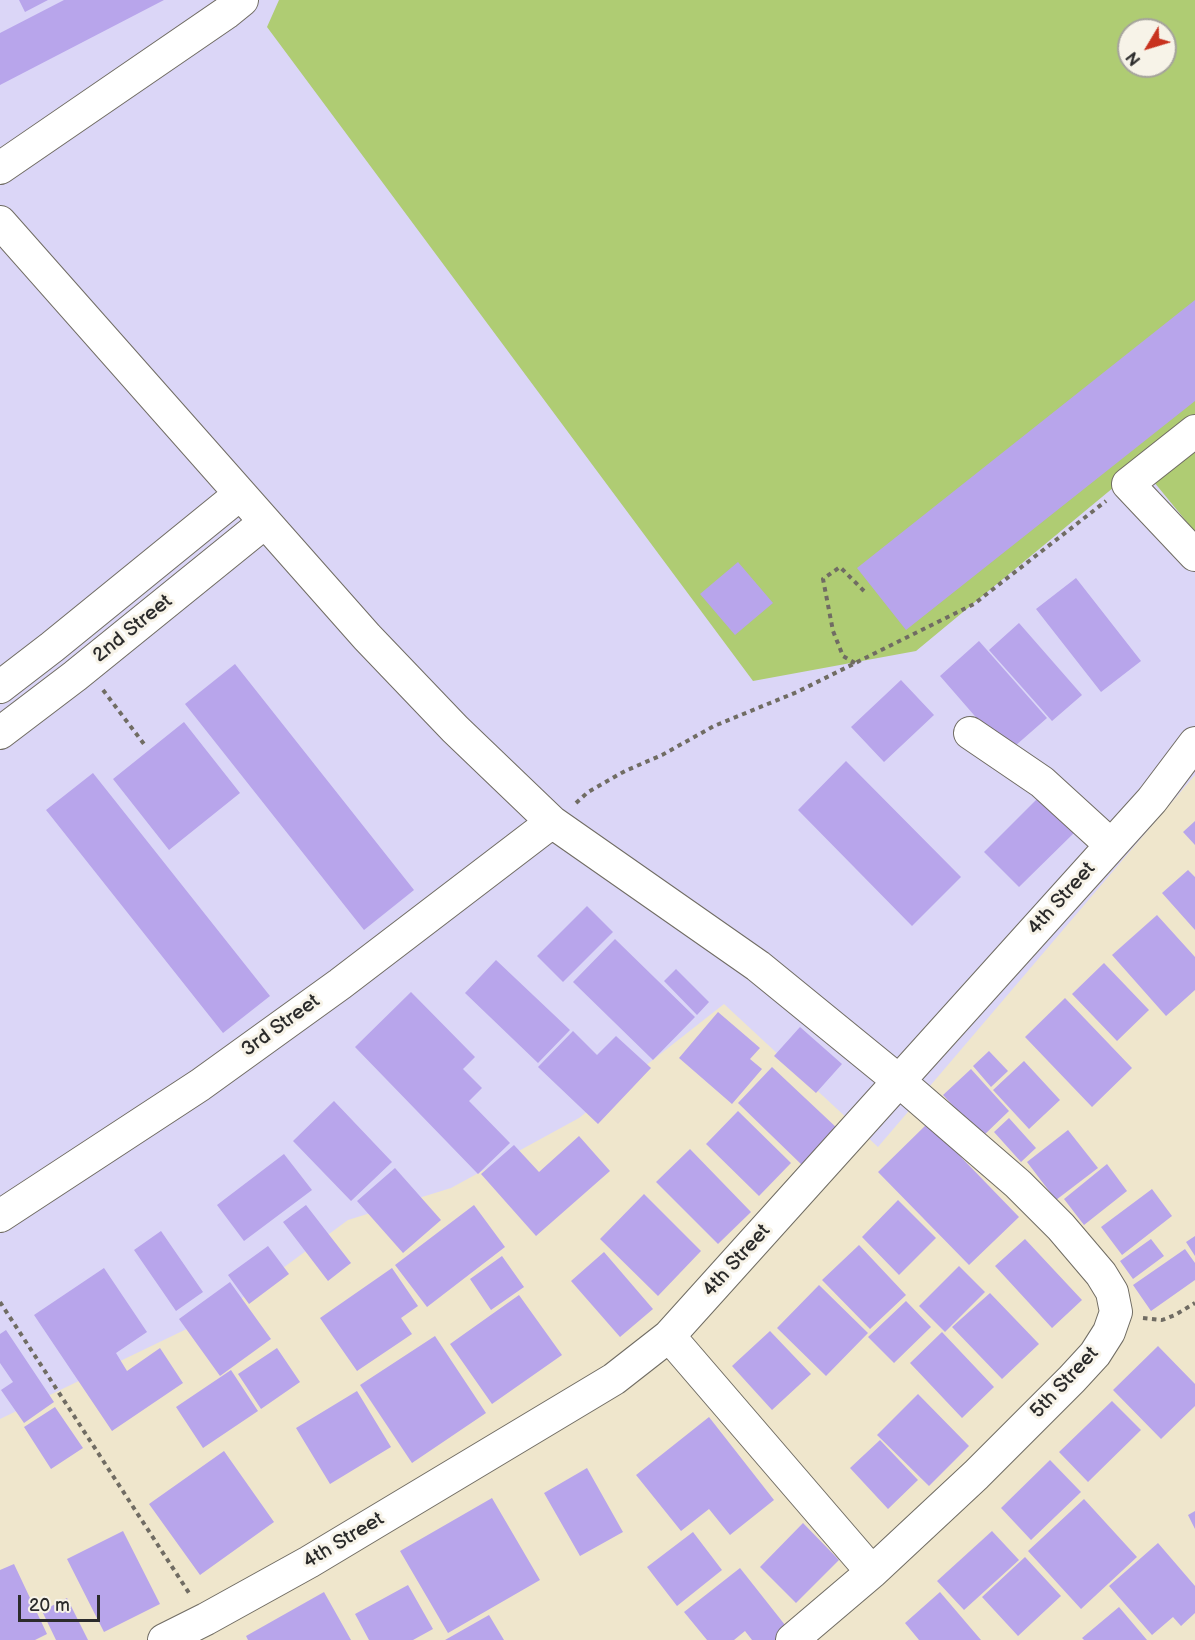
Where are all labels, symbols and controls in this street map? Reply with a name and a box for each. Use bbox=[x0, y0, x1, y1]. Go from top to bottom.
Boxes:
north arrow bbox=[1117, 18, 1177, 78]
text: N bbox=[1123, 48, 1145, 69]
street label: 2nd Street bbox=[89, 590, 177, 668]
street label: 4th Street bbox=[1023, 858, 1101, 940]
street label: 3rd Street bbox=[237, 990, 325, 1062]
street label: 4th Street bbox=[698, 1220, 776, 1302]
street label: 5th Street bbox=[1026, 1342, 1104, 1424]
street label: 4th Street bbox=[299, 1508, 389, 1574]
scale bar bbox=[21, 1583, 104, 1621]
text: 20 m bbox=[29, 1595, 70, 1616]

